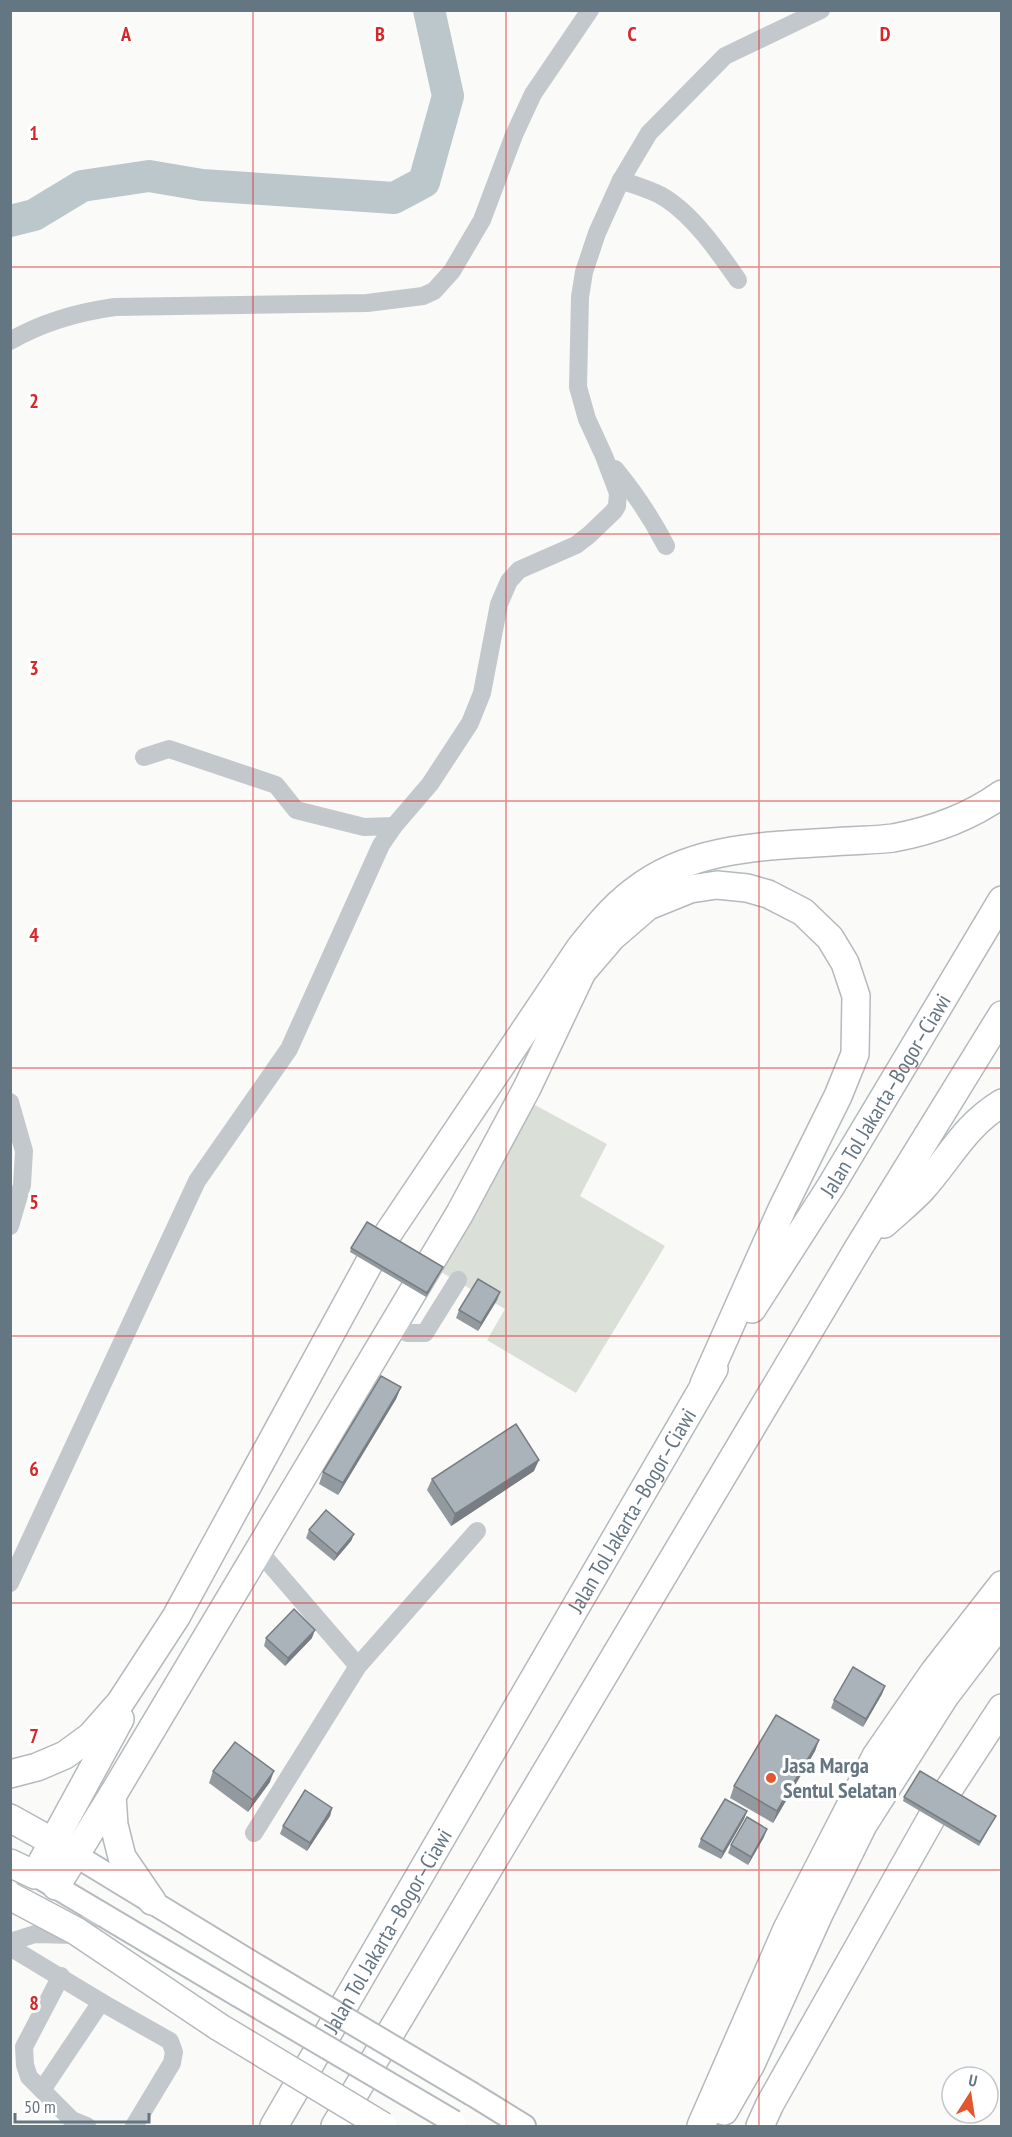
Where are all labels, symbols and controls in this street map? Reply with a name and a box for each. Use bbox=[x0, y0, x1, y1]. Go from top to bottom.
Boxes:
text: A bbox=[120, 21, 132, 47]
text: B bbox=[375, 21, 385, 47]
text: C bbox=[627, 21, 637, 47]
text: D bbox=[880, 21, 891, 47]
text: 1 bbox=[29, 120, 39, 146]
text: 2 bbox=[29, 388, 39, 414]
text: 3 bbox=[29, 655, 39, 681]
text: 4 bbox=[29, 922, 39, 948]
street label: Jalan Tol Jakarta–Bogor–Ciawi bbox=[813, 989, 957, 1203]
text: 5 bbox=[29, 1189, 39, 1215]
street label: Jalan Tol Jakarta–Bogor–Ciawi bbox=[561, 1403, 702, 1618]
text: 6 bbox=[29, 1456, 39, 1482]
text: 7 bbox=[29, 1723, 39, 1749]
place label: Jasa Marga Sentul Selatan bbox=[782, 1751, 897, 1804]
marker: Jasa Marga Sentul Selatan bbox=[764, 1771, 778, 1785]
street label: Jalan Tol Jakarta–Bogor–Ciawi bbox=[317, 1824, 458, 2039]
text: 8 bbox=[29, 1990, 39, 2016]
north arrow bbox=[940, 2065, 1000, 2125]
text: U bbox=[967, 2070, 979, 2091]
scale bar bbox=[15, 2086, 148, 2124]
text: 50 m bbox=[24, 2095, 56, 2118]

